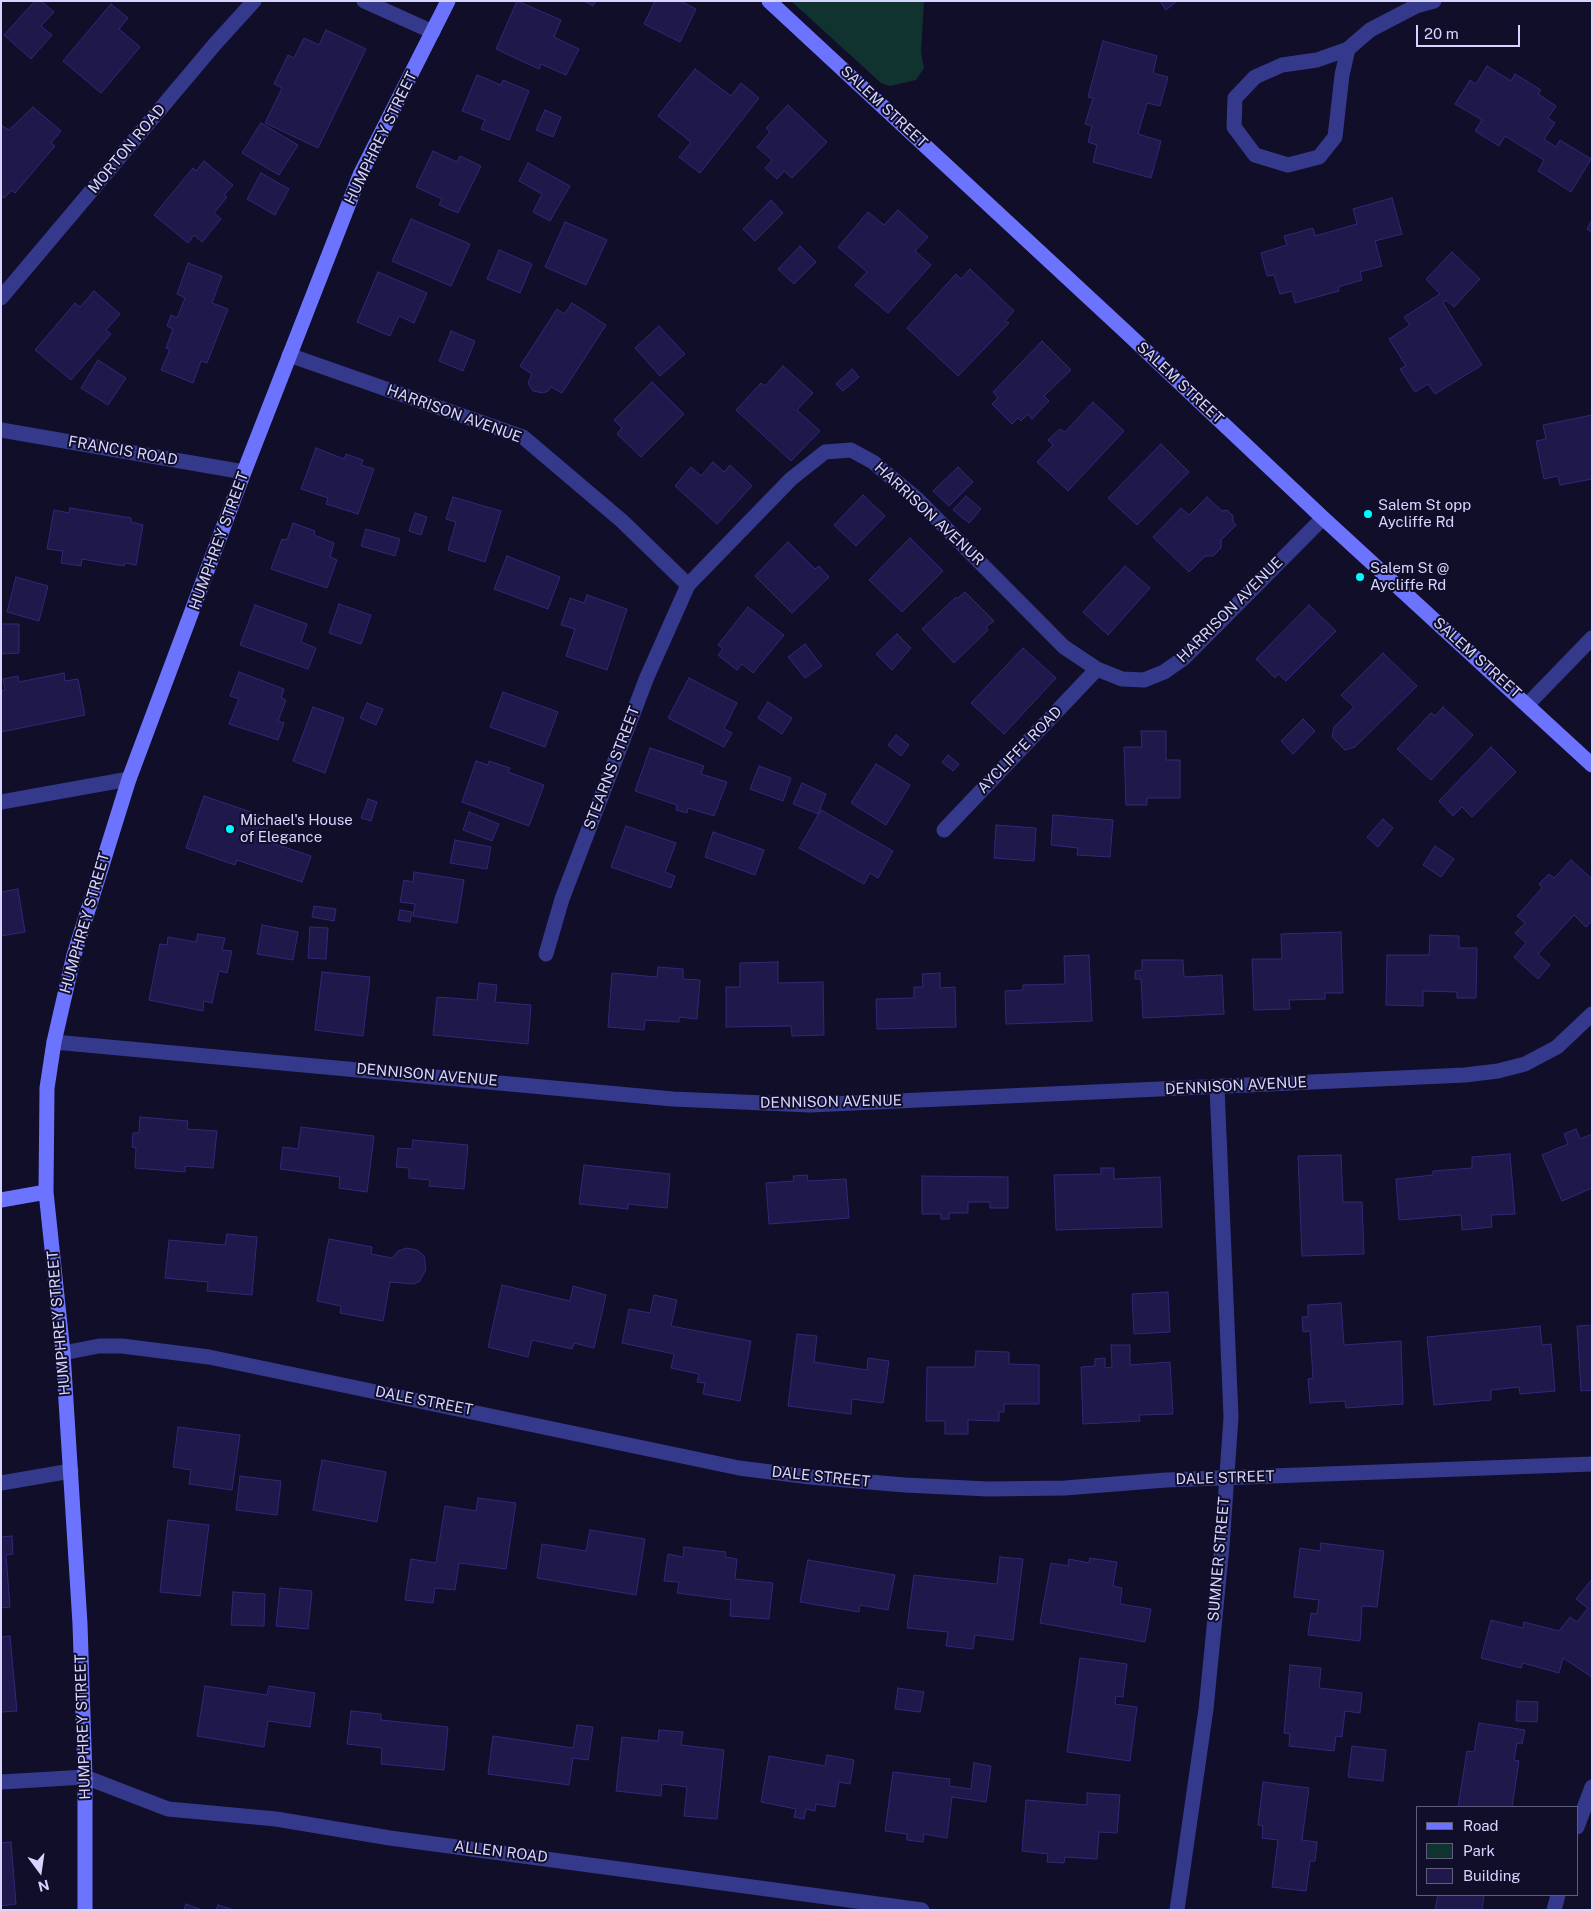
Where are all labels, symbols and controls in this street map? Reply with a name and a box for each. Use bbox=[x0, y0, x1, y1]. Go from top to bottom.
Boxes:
scale bar bbox=[1418, 15, 1522, 47]
text: 20 m bbox=[1424, 25, 1459, 42]
street label: SALEM STREET bbox=[837, 62, 931, 152]
street label: HUMPHREY STREET bbox=[341, 69, 421, 207]
street label: MORTON ROAD bbox=[85, 101, 169, 197]
street label: SALEM STREET bbox=[1133, 338, 1227, 428]
street label: HARRISON AVENUE bbox=[384, 381, 524, 447]
street label: FRANCIS ROAD bbox=[67, 433, 179, 469]
street label: HARRISON AVENUR bbox=[871, 459, 987, 569]
street label: HUMPHREY STREET bbox=[186, 470, 252, 612]
place label: Salem St opp Aycliffe Rd bbox=[1378, 496, 1471, 531]
marker: Salem St opp Aycliffe Rd bbox=[1362, 508, 1374, 520]
street label: HARRISON AVENUE bbox=[1173, 553, 1287, 667]
place label: Salem St @ Aycliffe Rd bbox=[1370, 559, 1449, 594]
marker: Salem St @ Aycliffe Rd bbox=[1354, 571, 1366, 583]
street label: SALEM STREET bbox=[1429, 614, 1525, 702]
street label: AYCLIFFE ROAD bbox=[974, 703, 1066, 797]
street label: STEARNS STREET bbox=[580, 704, 644, 832]
place label: Michael's House of Elegance bbox=[240, 811, 353, 846]
marker: Michael's House of Elegance bbox=[224, 823, 236, 835]
street label: HUMPHREY STREET bbox=[56, 851, 114, 995]
street label: DENNISON AVENUE bbox=[355, 1060, 499, 1090]
street label: DENNISON AVENUE bbox=[1165, 1073, 1307, 1099]
street label: DENNISON AVENUE bbox=[760, 1092, 902, 1112]
street label: HUMPHREY STREET bbox=[44, 1250, 74, 1396]
street label: DALE STREET bbox=[374, 1383, 474, 1419]
street label: DALE STREET bbox=[771, 1463, 871, 1491]
street label: DALE STREET bbox=[1175, 1467, 1275, 1489]
street label: SUMNER STREET bbox=[1205, 1496, 1233, 1622]
street label: HUMPHREY STREET bbox=[71, 1654, 95, 1800]
legend bbox=[1416, 1806, 1578, 1896]
text: Road bbox=[1463, 1817, 1499, 1834]
street label: ALLEN ROAD bbox=[453, 1837, 549, 1867]
text: Park bbox=[1463, 1842, 1495, 1859]
north arrow bbox=[15, 1846, 65, 1896]
text: Building bbox=[1463, 1867, 1521, 1884]
text: N bbox=[36, 1876, 51, 1895]

